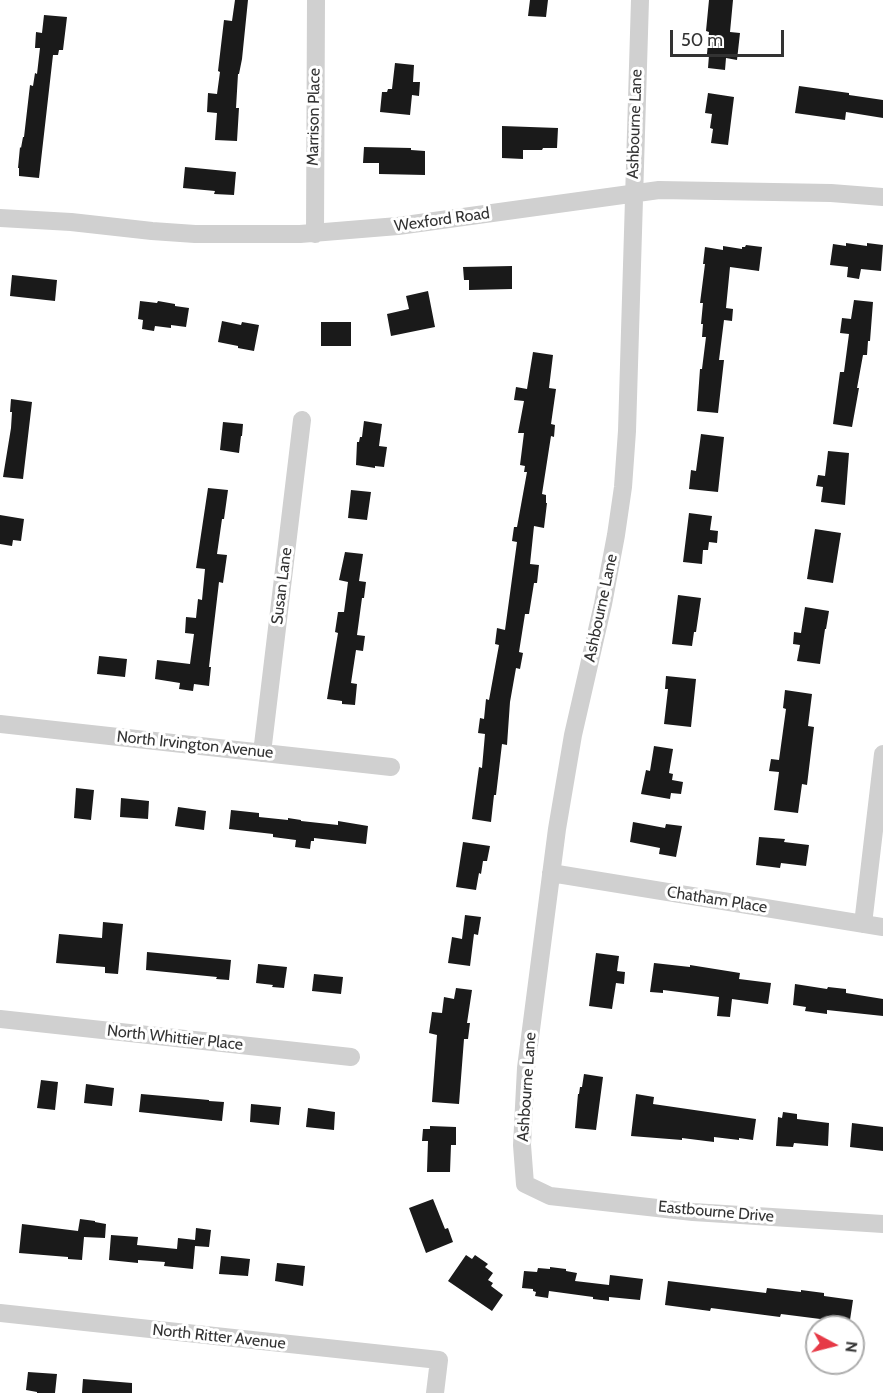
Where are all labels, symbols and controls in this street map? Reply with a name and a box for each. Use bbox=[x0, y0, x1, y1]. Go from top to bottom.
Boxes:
scale bar bbox=[673, 18, 787, 56]
text: 50 m bbox=[681, 29, 723, 51]
street label: Marrison Place bbox=[304, 68, 324, 166]
street label: Ashbourne Lane bbox=[623, 69, 647, 179]
street label: Wexford Road bbox=[393, 204, 491, 236]
street label: Susan Lane bbox=[268, 546, 296, 626]
street label: Ashbourne Lane bbox=[580, 552, 622, 664]
street label: North Irvington Avenue bbox=[116, 727, 274, 763]
street label: Chatham Place bbox=[665, 883, 769, 917]
street label: North Whittier Place bbox=[106, 1021, 244, 1055]
street label: Ashbourne Lane bbox=[514, 1032, 540, 1142]
street label: Eastbourne Drive bbox=[657, 1197, 775, 1227]
north arrow bbox=[805, 1315, 865, 1375]
street label: North Ritter Avenue bbox=[151, 1320, 287, 1354]
text: N bbox=[841, 1340, 861, 1354]

